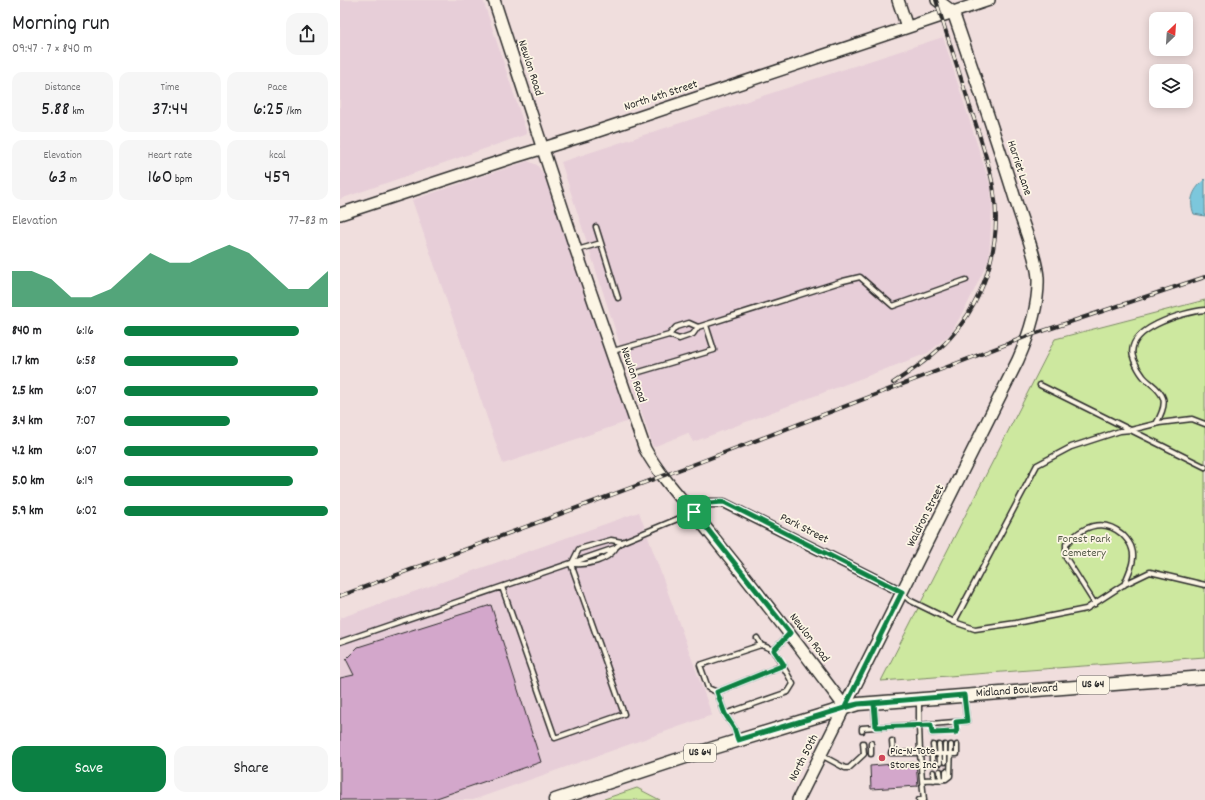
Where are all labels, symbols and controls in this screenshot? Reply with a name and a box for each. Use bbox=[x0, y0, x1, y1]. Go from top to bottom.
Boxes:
text: Morning run bbox=[12, 9, 110, 40]
north arrow bbox=[1149, 12, 1193, 56]
map controls bbox=[1149, 12, 1193, 108]
button: share bbox=[286, 13, 328, 55]
street label: Newlon Road bbox=[513, 38, 547, 98]
text: 09:47 · 7 × 840 m bbox=[12, 40, 92, 59]
button: layers bbox=[1149, 64, 1193, 108]
street label: North 6th Street bbox=[622, 76, 700, 116]
text: Distance bbox=[45, 80, 81, 96]
text: Time bbox=[161, 80, 179, 96]
text: Pace bbox=[268, 80, 287, 96]
text: 5.88 bbox=[41, 96, 70, 124]
text: 37:44 bbox=[152, 96, 188, 124]
text: 6:25 bbox=[253, 96, 284, 124]
text: km bbox=[70, 104, 84, 120]
text: /km bbox=[284, 104, 302, 120]
street label: Harriet Lane bbox=[1002, 138, 1036, 198]
text: Elevation bbox=[44, 148, 82, 164]
text: Heart rate bbox=[148, 148, 192, 164]
text: kcal bbox=[269, 148, 286, 164]
text: 63 bbox=[48, 164, 67, 192]
text: 160 bbox=[147, 164, 173, 192]
text: 459 bbox=[264, 164, 291, 192]
text: m bbox=[67, 172, 77, 188]
text: bpm bbox=[173, 172, 193, 188]
text: Elevation bbox=[12, 212, 57, 231]
text: 77–83 m bbox=[289, 212, 328, 231]
text: 840 m bbox=[12, 322, 42, 341]
text: 6:16 bbox=[76, 322, 94, 341]
street label: Newlon Road bbox=[616, 345, 650, 405]
text: 1.7 km bbox=[12, 352, 39, 371]
text: 6:58 bbox=[76, 352, 96, 371]
text: 2.5 km bbox=[12, 382, 43, 401]
text: 6:07 bbox=[76, 382, 97, 401]
text: 3.4 km bbox=[12, 412, 43, 431]
text: 7:07 bbox=[76, 412, 95, 431]
text: 4.2 km bbox=[12, 442, 42, 461]
text: 6:07 bbox=[76, 442, 97, 461]
text: 5.0 km bbox=[12, 472, 45, 491]
text: 6:19 bbox=[76, 472, 93, 491]
street label: Waldron Street bbox=[903, 481, 949, 550]
pin bbox=[677, 495, 711, 529]
icon: arrive bbox=[683, 501, 705, 523]
text: 5.9 km bbox=[12, 502, 43, 521]
text: 6:02 bbox=[76, 502, 97, 521]
street label: Park Street bbox=[777, 510, 832, 549]
park label: Forest Park Cemetery bbox=[1057, 531, 1111, 562]
street label: Newlon Road bbox=[785, 610, 833, 666]
road number: US 64 bbox=[1077, 676, 1109, 694]
street label: Midland Boulevard bbox=[975, 680, 1059, 702]
street label: North 50th bbox=[785, 732, 823, 784]
place label: Pic-N-Tote Stores Inc bbox=[890, 743, 937, 774]
road number: US 64 bbox=[684, 744, 716, 762]
button: Save bbox=[12, 746, 166, 792]
button: Share bbox=[174, 746, 328, 792]
marker: Pic-N-Tote Stores Inc bbox=[877, 753, 887, 763]

